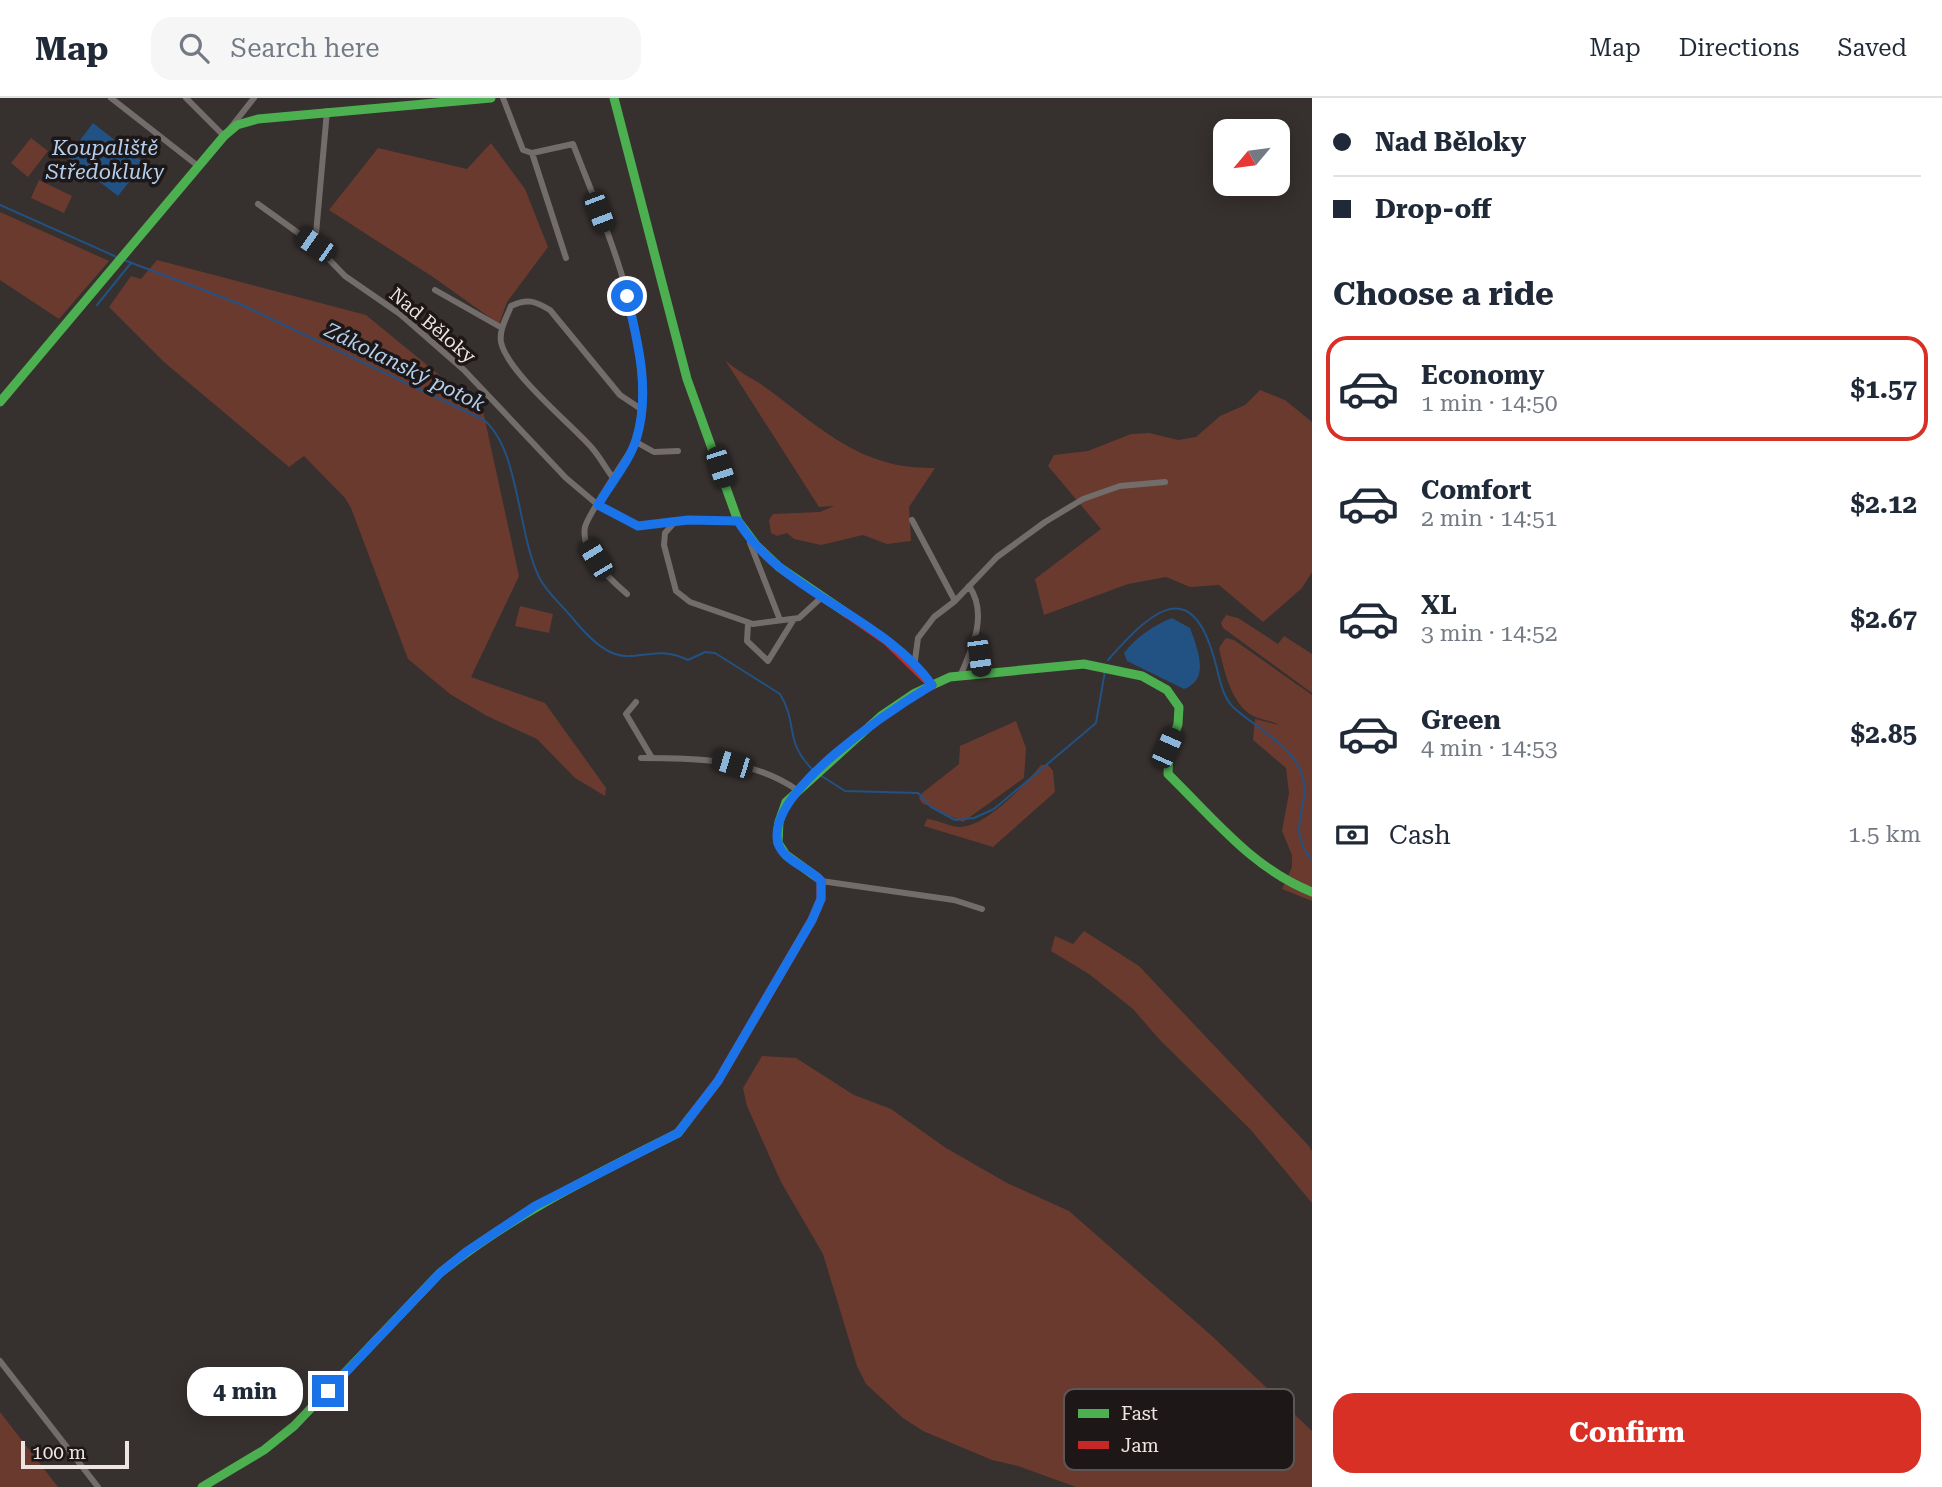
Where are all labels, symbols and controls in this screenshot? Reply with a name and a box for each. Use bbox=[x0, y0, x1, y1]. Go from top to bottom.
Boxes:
search box bbox=[151, 17, 641, 80]
text: Map bbox=[35, 29, 109, 68]
icon: search bbox=[175, 29, 213, 67]
text: Search here bbox=[231, 33, 380, 63]
text: Map bbox=[1589, 34, 1641, 62]
text: Directions bbox=[1679, 34, 1799, 62]
text: Saved bbox=[1837, 34, 1907, 62]
north arrow bbox=[1213, 119, 1290, 196]
map controls bbox=[1213, 119, 1290, 196]
text: Nad Běloky bbox=[1375, 127, 1526, 157]
water label: Koupaliště Středokluky bbox=[45, 136, 164, 184]
car bbox=[582, 189, 617, 235]
text: Drop-off bbox=[1375, 194, 1491, 224]
car bbox=[292, 224, 339, 266]
text: Choose a ride bbox=[1333, 275, 1554, 313]
route start bbox=[611, 280, 643, 312]
street label: Nad Běloky bbox=[385, 283, 481, 369]
water label: Zákolanský potok bbox=[320, 317, 489, 416]
icon: car bbox=[1337, 357, 1400, 420]
text: Economy bbox=[1421, 360, 1544, 390]
text: $1.57 bbox=[1851, 374, 1917, 404]
text: 1 min · 14:50 bbox=[1421, 390, 1558, 417]
car bbox=[704, 444, 737, 490]
icon: car bbox=[1337, 472, 1400, 535]
text: Comfort bbox=[1421, 475, 1531, 505]
text: $2.12 bbox=[1851, 489, 1917, 519]
text: 2 min · 14:51 bbox=[1421, 505, 1558, 532]
car bbox=[577, 536, 616, 582]
icon: car bbox=[1337, 587, 1400, 650]
text: XL bbox=[1421, 590, 1457, 620]
text: $2.67 bbox=[1851, 604, 1917, 634]
text: 3 min · 14:52 bbox=[1421, 620, 1558, 647]
car bbox=[966, 634, 993, 678]
icon: car bbox=[1337, 702, 1400, 765]
text: Green bbox=[1421, 705, 1501, 735]
text: $2.85 bbox=[1851, 719, 1917, 749]
car bbox=[1149, 725, 1186, 771]
text: 4 min · 14:53 bbox=[1421, 735, 1558, 762]
car bbox=[709, 748, 756, 780]
icon: cash bbox=[1333, 816, 1371, 854]
text: Cash bbox=[1389, 820, 1451, 850]
text: 1.5 km bbox=[1848, 821, 1921, 848]
callout: 4 min bbox=[188, 1366, 304, 1416]
route end bbox=[312, 1375, 344, 1407]
text: 4 min bbox=[213, 1378, 277, 1405]
legend bbox=[1064, 1389, 1294, 1470]
button: Confirm bbox=[1333, 1393, 1921, 1473]
text: Fast bbox=[1121, 1402, 1158, 1425]
text: Jam bbox=[1121, 1434, 1159, 1457]
scale bar bbox=[21, 1438, 130, 1470]
text: 100 m bbox=[32, 1441, 86, 1464]

